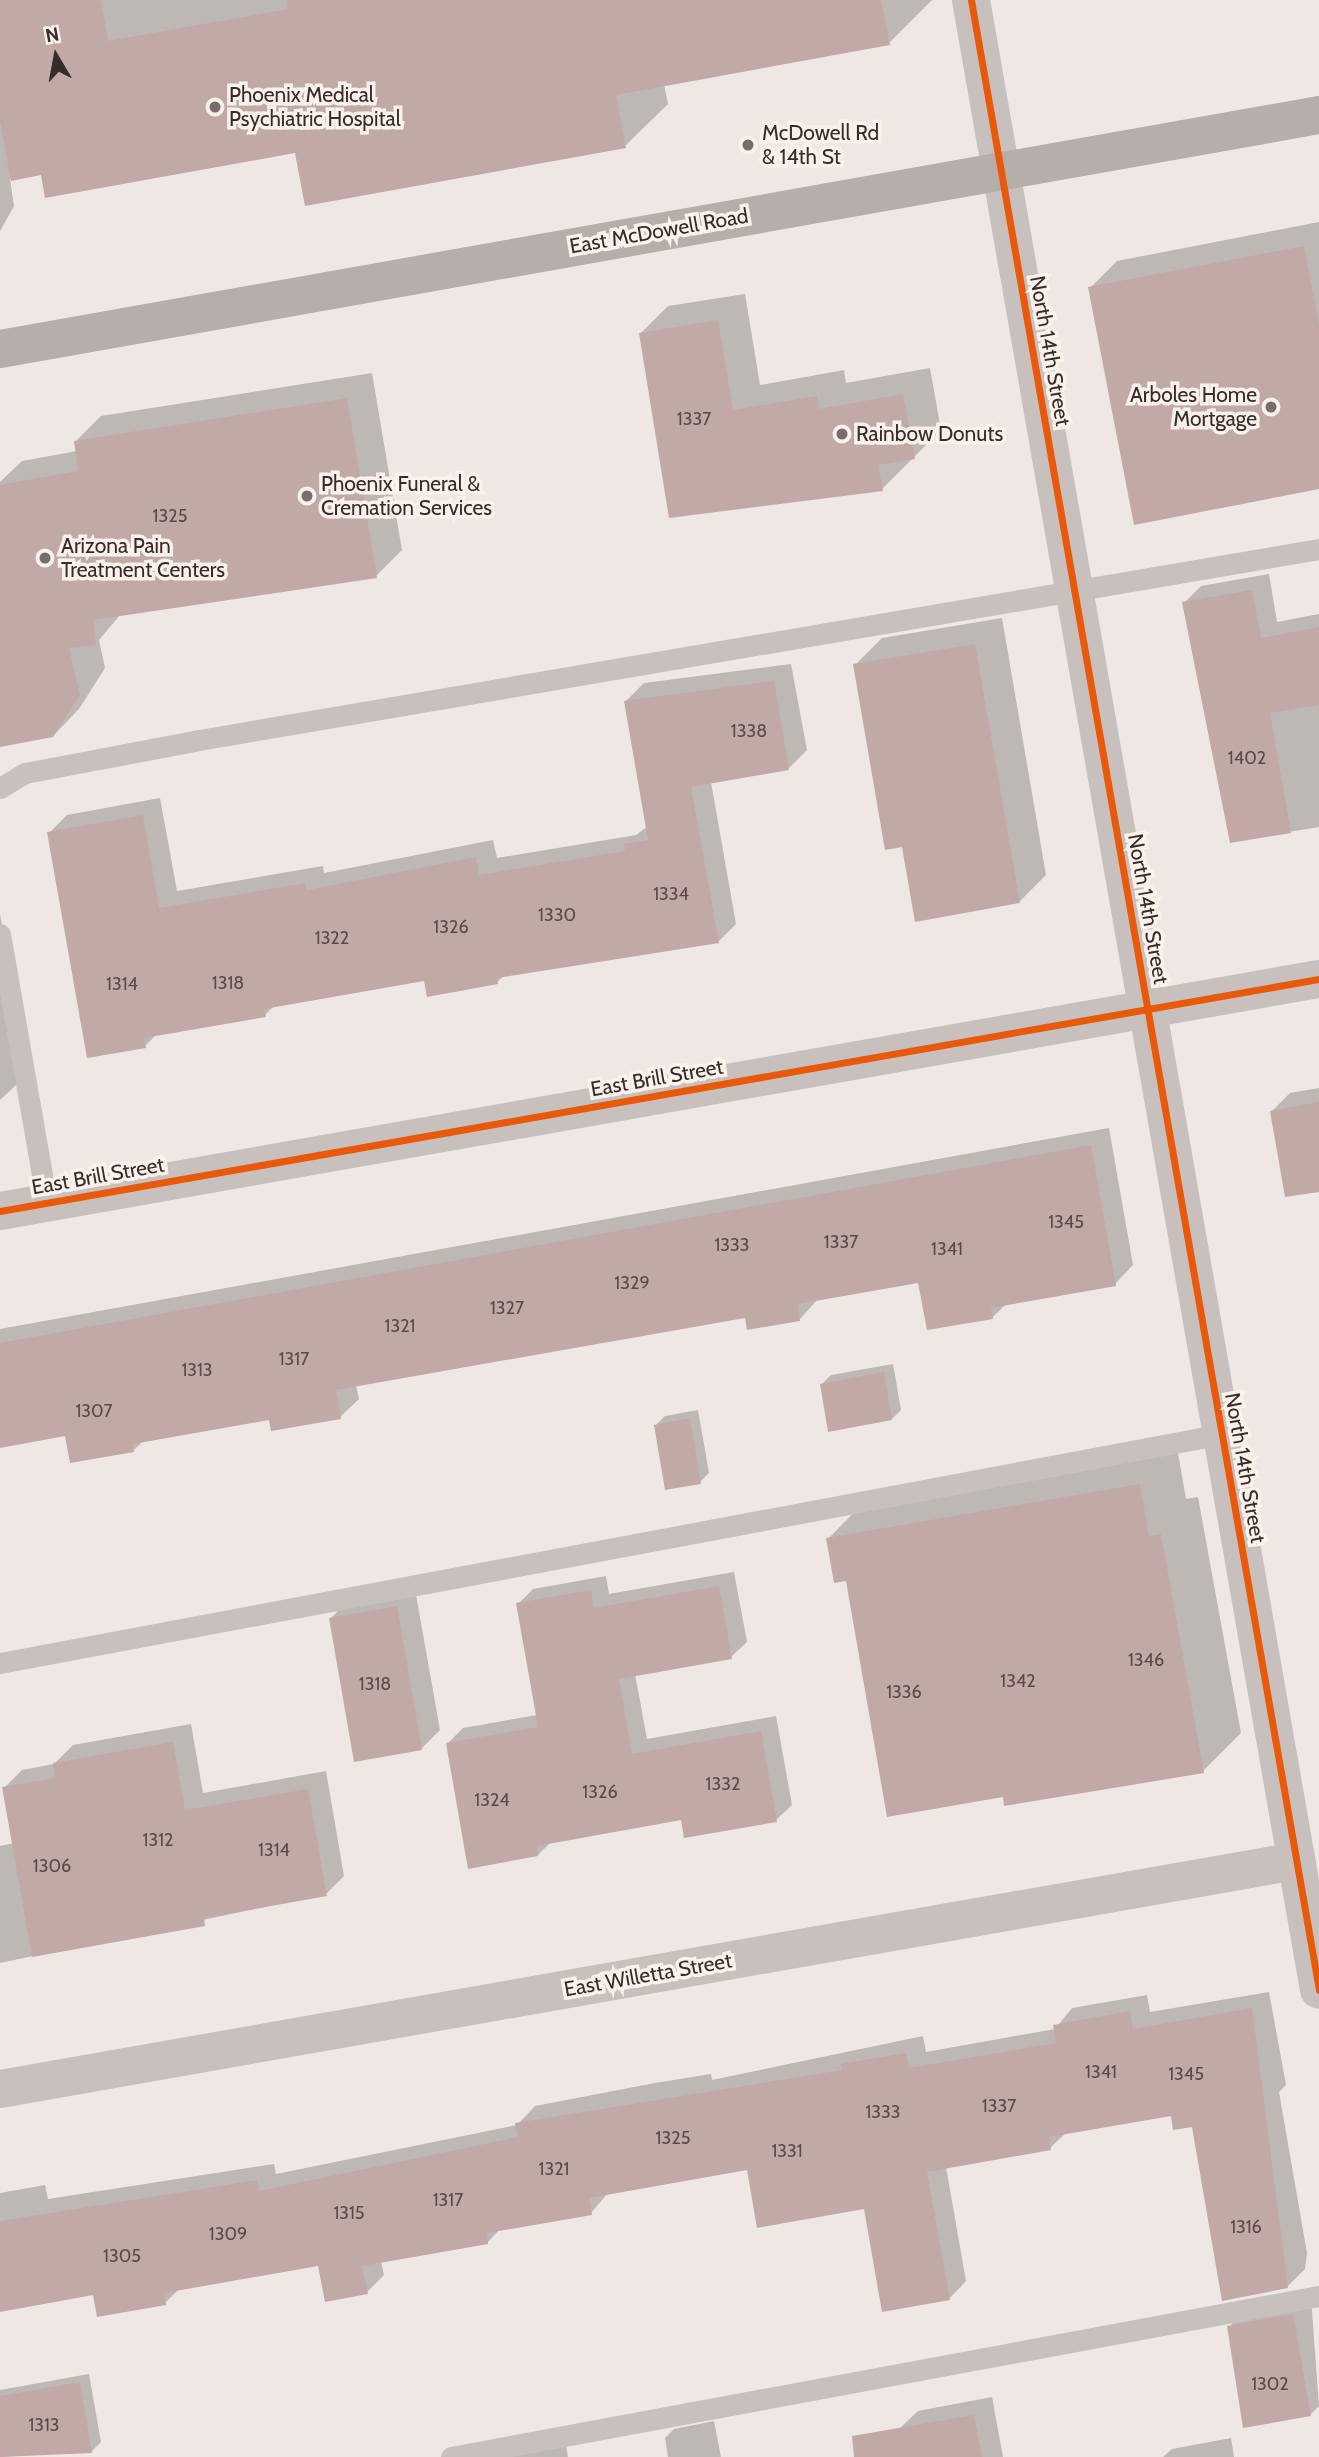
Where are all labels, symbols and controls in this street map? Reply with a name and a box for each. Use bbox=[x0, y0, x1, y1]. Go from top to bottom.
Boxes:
north arrow bbox=[21, 21, 91, 91]
text: N bbox=[44, 22, 61, 47]
place label: Phoenix Medical Psychiatric Hospital bbox=[229, 82, 401, 132]
marker: Phoenix Medical Psychiatric Hospital bbox=[207, 99, 223, 115]
place label: McDowell Rd & 14th St bbox=[762, 120, 879, 170]
marker: McDowell Rd & 14th St bbox=[740, 137, 756, 153]
street label: East McDowell Road bbox=[568, 203, 750, 259]
street label: North 14th Street bbox=[1024, 274, 1076, 428]
place label: Arboles Home Mortgage bbox=[1130, 382, 1257, 432]
marker: Arboles Home Mortgage bbox=[1263, 399, 1279, 415]
house number: 1337 bbox=[677, 408, 711, 430]
place label: Rainbow Donuts bbox=[856, 421, 1003, 447]
marker: Rainbow Donuts bbox=[834, 426, 850, 442]
place label: Phoenix Funeral & Cremation Services bbox=[321, 471, 492, 521]
marker: Phoenix Funeral & Cremation Services bbox=[299, 488, 315, 504]
house number: 1325 bbox=[153, 505, 187, 527]
place label: Arizona Pain Treatment Centers bbox=[61, 533, 225, 583]
marker: Arizona Pain Treatment Centers bbox=[35, 548, 55, 568]
house number: 1338 bbox=[731, 720, 767, 742]
house number: 1402 bbox=[1228, 747, 1266, 769]
street label: North 14th Street bbox=[1122, 832, 1174, 986]
house number: 1334 bbox=[653, 883, 689, 905]
house number: 1330 bbox=[538, 904, 576, 926]
house number: 1326 bbox=[433, 916, 469, 938]
house number: 1322 bbox=[315, 927, 349, 949]
house number: 1318 bbox=[212, 972, 244, 994]
house number: 1314 bbox=[106, 973, 138, 995]
street label: East Brill Street bbox=[589, 1054, 725, 1102]
street label: East Brill Street bbox=[30, 1152, 166, 1200]
house number: 1345 bbox=[1048, 1211, 1084, 1233]
house number: 1337 bbox=[824, 1231, 858, 1253]
house number: 1333 bbox=[714, 1234, 750, 1256]
house number: 1341 bbox=[931, 1238, 963, 1260]
house number: 1329 bbox=[614, 1272, 650, 1294]
house number: 1327 bbox=[490, 1297, 524, 1319]
house number: 1321 bbox=[385, 1315, 415, 1337]
house number: 1317 bbox=[279, 1348, 309, 1370]
house number: 1313 bbox=[181, 1359, 213, 1381]
street label: North 14th Street bbox=[1219, 1391, 1271, 1545]
house number: 1307 bbox=[75, 1400, 113, 1422]
house number: 1346 bbox=[1128, 1649, 1164, 1671]
house number: 1342 bbox=[1000, 1670, 1036, 1692]
house number: 1318 bbox=[359, 1673, 391, 1695]
house number: 1336 bbox=[886, 1681, 922, 1703]
house number: 1332 bbox=[706, 1773, 740, 1795]
house number: 1326 bbox=[582, 1781, 618, 1803]
house number: 1324 bbox=[474, 1789, 510, 1811]
house number: 1312 bbox=[143, 1829, 173, 1851]
house number: 1314 bbox=[258, 1839, 290, 1861]
house number: 1306 bbox=[33, 1855, 71, 1877]
street label: East Willetta Street bbox=[562, 1948, 734, 2002]
house number: 1341 bbox=[1085, 2061, 1117, 2083]
house number: 1345 bbox=[1168, 2063, 1204, 2085]
house number: 1337 bbox=[982, 2095, 1016, 2117]
house number: 1333 bbox=[865, 2101, 901, 2123]
house number: 1325 bbox=[656, 2127, 690, 2149]
house number: 1331 bbox=[771, 2140, 803, 2162]
house number: 1321 bbox=[539, 2158, 569, 2180]
house number: 1317 bbox=[433, 2189, 463, 2211]
house number: 1315 bbox=[333, 2202, 365, 2224]
house number: 1316 bbox=[1230, 2216, 1262, 2238]
house number: 1309 bbox=[209, 2223, 247, 2245]
house number: 1305 bbox=[103, 2245, 141, 2267]
house number: 1302 bbox=[1251, 2373, 1289, 2395]
house number: 1313 bbox=[28, 2414, 60, 2436]

